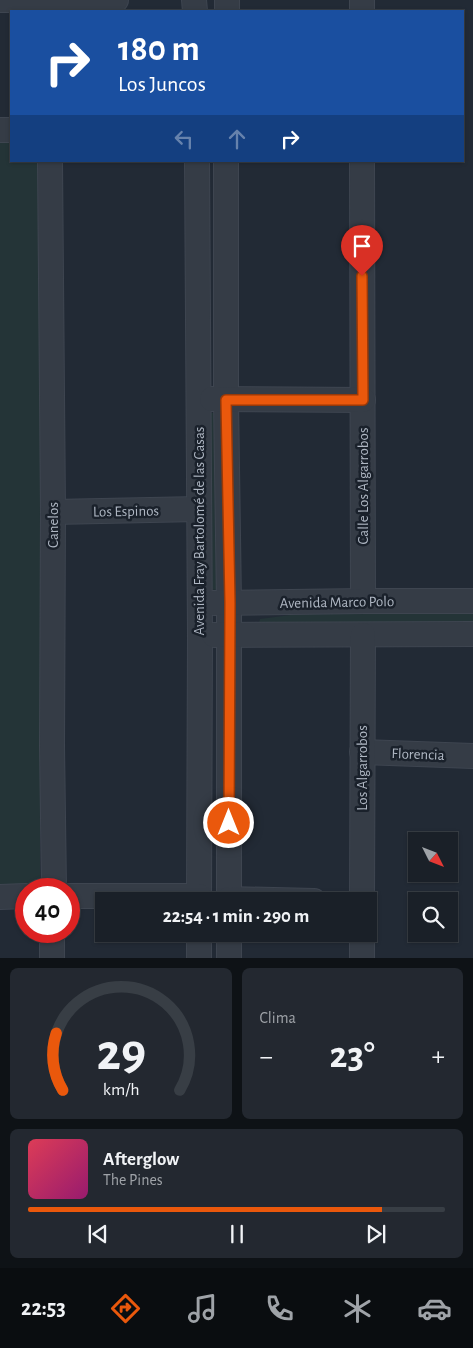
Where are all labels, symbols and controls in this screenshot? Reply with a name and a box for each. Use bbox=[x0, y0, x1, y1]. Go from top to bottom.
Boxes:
icon: right bbox=[35, 30, 100, 95]
text: 180 m bbox=[118, 32, 200, 67]
text: Los Juncos bbox=[118, 73, 206, 95]
icon: left bbox=[170, 125, 198, 153]
icon: ahead bbox=[223, 125, 251, 153]
icon: right bbox=[276, 125, 304, 153]
pin bbox=[341, 225, 383, 276]
icon: arrive bbox=[348, 232, 376, 260]
street label: Avenida Fray Bartolomé de las Casas bbox=[192, 427, 207, 635]
street label: Calle Los Algarrobos bbox=[356, 428, 371, 544]
street label: Canelos bbox=[46, 502, 61, 548]
street label: Los Espinos bbox=[93, 503, 159, 520]
street label: Avenida Marco Polo bbox=[280, 594, 394, 611]
street label: Los Algarrobos bbox=[355, 725, 370, 811]
street label: Florencia bbox=[391, 746, 445, 763]
position arrow bbox=[202, 796, 254, 848]
north arrow bbox=[408, 832, 458, 882]
map controls bbox=[408, 832, 458, 942]
speed limit sign: 40 bbox=[15, 878, 80, 943]
button: search bbox=[408, 892, 458, 942]
text: 22:54 · 1 min · 290 m bbox=[163, 907, 309, 926]
text: Clima bbox=[260, 1010, 296, 1026]
text: 29 bbox=[96, 1027, 146, 1079]
text: 23° bbox=[330, 1037, 375, 1075]
text: − bbox=[260, 1043, 273, 1071]
text: + bbox=[432, 1043, 445, 1071]
text: km/h bbox=[102, 1081, 139, 1099]
text: Afterglow bbox=[103, 1150, 179, 1169]
text: The Pines bbox=[103, 1172, 163, 1188]
icon: previous bbox=[84, 1220, 112, 1248]
icon: pause bbox=[223, 1220, 251, 1248]
icon: next bbox=[362, 1220, 390, 1248]
icon: directions bbox=[108, 1291, 143, 1326]
icon: music bbox=[185, 1291, 220, 1326]
icon: phone bbox=[262, 1291, 297, 1326]
icon: climate bbox=[340, 1291, 375, 1326]
icon: car bbox=[417, 1291, 452, 1326]
text: 22:53 bbox=[21, 1297, 66, 1319]

